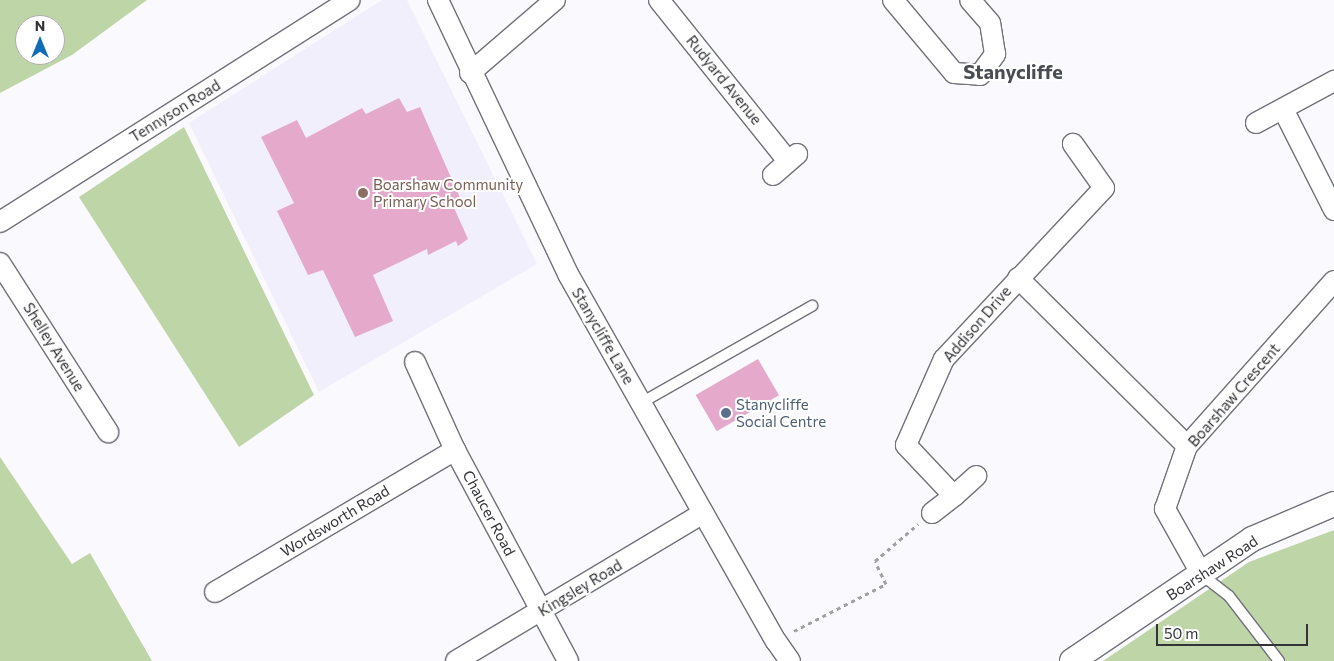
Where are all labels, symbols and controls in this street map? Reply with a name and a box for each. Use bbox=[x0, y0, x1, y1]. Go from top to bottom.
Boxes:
north arrow bbox=[15, 15, 65, 65]
text: N bbox=[35, 17, 45, 34]
street label: Rudyard Avenue bbox=[682, 32, 766, 128]
district label: Stanycliffe bbox=[963, 59, 1063, 83]
street label: Tennyson Road bbox=[126, 76, 224, 146]
place label: Boarshaw Community Primary School bbox=[373, 175, 523, 210]
marker: Boarshaw Community Primary School bbox=[357, 187, 369, 199]
street label: Addison Drive bbox=[939, 282, 1015, 366]
street label: Stanycliffe Lane bbox=[568, 285, 638, 387]
street label: Shelley Avenue bbox=[20, 299, 88, 395]
street label: Boarshaw Crescent bbox=[1184, 340, 1284, 450]
place label: Stanycliffe Social Centre bbox=[736, 395, 826, 430]
marker: Stanycliffe Social Centre bbox=[720, 407, 732, 419]
street label: Chaucer Road bbox=[459, 467, 519, 559]
street label: Wordsworth Road bbox=[277, 481, 393, 561]
street label: Boarshaw Road bbox=[1163, 532, 1261, 604]
street label: Kingsley Road bbox=[535, 556, 625, 620]
scale bar bbox=[1159, 614, 1312, 646]
text: 50 m bbox=[1164, 624, 1198, 642]

